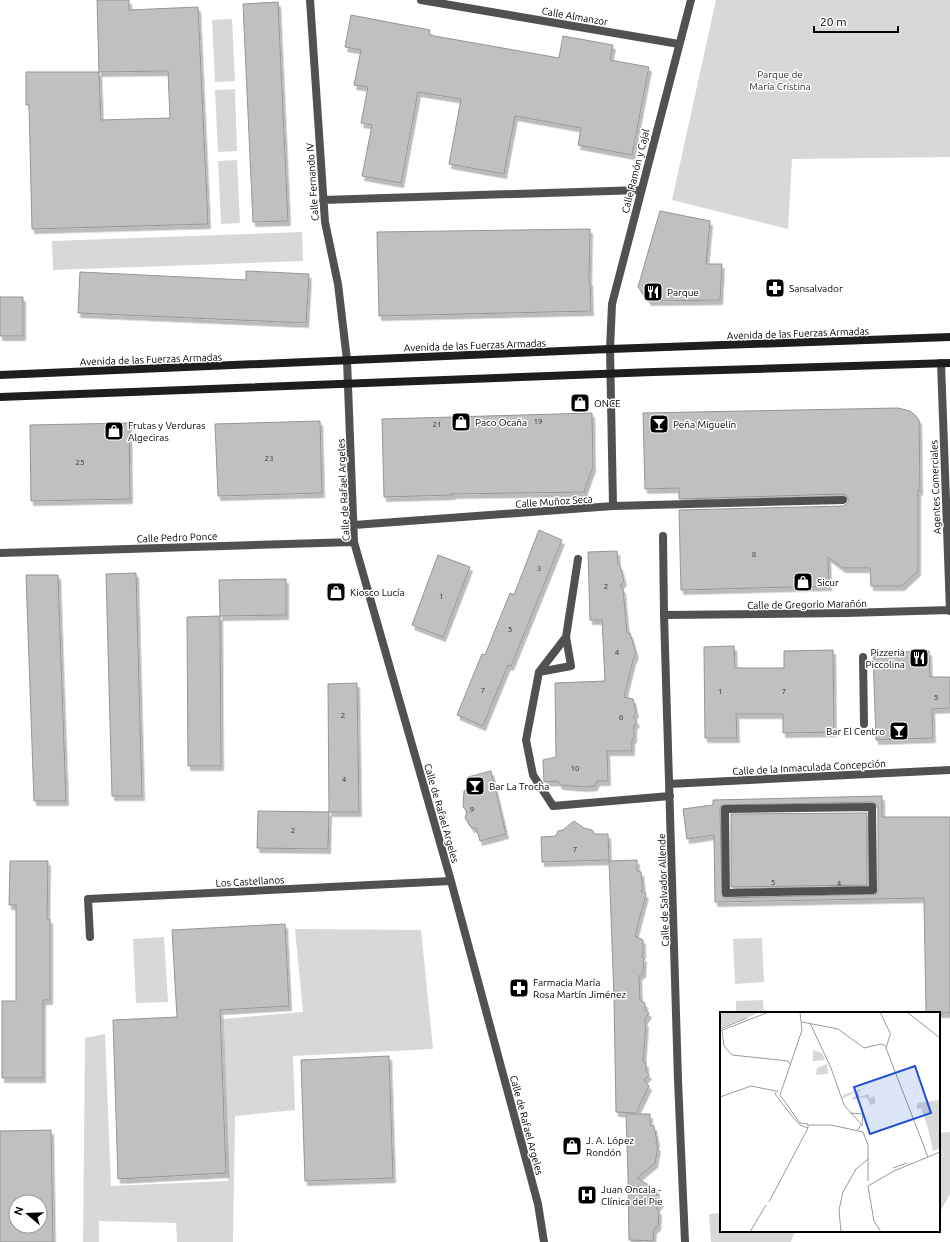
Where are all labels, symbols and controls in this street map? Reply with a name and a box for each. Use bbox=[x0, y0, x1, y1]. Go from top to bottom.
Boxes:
street label: Calle Almanzor bbox=[541, 5, 609, 28]
scale bar bbox=[814, 8, 898, 34]
text: 20 m bbox=[820, 15, 847, 28]
park label: Parque de María Cristina bbox=[749, 69, 811, 92]
street label: Calle Ramón y Cajal bbox=[620, 127, 651, 215]
street label: Calle Fernando IV bbox=[304, 142, 321, 221]
pharmacy icon: Sansalvador bbox=[764, 277, 786, 299]
restaurant icon: Parque bbox=[642, 281, 664, 303]
place label: Sansalvador bbox=[789, 283, 843, 294]
place label: Parque bbox=[667, 287, 699, 298]
street label: Avenida de las Fuerzas Armadas bbox=[727, 326, 869, 341]
street label: Avenida de las Fuerzas Armadas bbox=[404, 338, 546, 353]
street label: Avenida de las Fuerzas Armadas bbox=[80, 352, 222, 367]
shop icon: ONCE bbox=[569, 392, 591, 414]
place label: ONCE bbox=[594, 398, 621, 409]
shop icon: Paco Ocaña bbox=[450, 411, 472, 433]
bar icon: Peña Miguelín bbox=[648, 413, 670, 435]
place label: Paco Ocaña bbox=[475, 417, 527, 428]
house number: 19 bbox=[533, 417, 543, 426]
place label: Peña Miguelín bbox=[673, 419, 736, 430]
shop icon: Frutas y Verduras Algeciras bbox=[103, 420, 125, 442]
place label: Frutas y Verduras Algeciras bbox=[128, 420, 206, 443]
house number: 21 bbox=[432, 420, 442, 429]
street label: Calle de Rafael Argeles bbox=[335, 438, 352, 542]
street label: Agentes Comerciales bbox=[928, 440, 943, 534]
house number: 23 bbox=[264, 454, 274, 463]
house number: 25 bbox=[75, 458, 85, 467]
street label: Calle Muñoz Seca bbox=[515, 493, 593, 510]
street label: Calle Pedro Ponce bbox=[136, 531, 218, 544]
house number: 8 bbox=[752, 550, 757, 559]
house number: 3 bbox=[537, 564, 541, 573]
shop icon: Sicur bbox=[792, 571, 814, 593]
place label: Sicur bbox=[817, 577, 839, 588]
shop icon: Kiosco Lucía bbox=[325, 581, 347, 603]
house number: 2 bbox=[604, 582, 608, 591]
place label: Kiosco Lucía bbox=[350, 587, 405, 598]
house number: 1 bbox=[439, 592, 443, 601]
street label: Calle de Gregorio Marañón bbox=[747, 598, 867, 611]
house number: 5 bbox=[508, 625, 512, 634]
place label: Pizzeria Piccolina bbox=[866, 647, 905, 670]
restaurant icon: Pizzeria Piccolina bbox=[908, 647, 930, 669]
house number: 4 bbox=[615, 648, 620, 657]
house number: 7 bbox=[481, 686, 485, 695]
house number: 1 bbox=[718, 687, 722, 696]
house number: 7 bbox=[782, 687, 786, 696]
house number: 5 bbox=[934, 693, 938, 702]
house number: 2 bbox=[341, 711, 345, 720]
house number: 6 bbox=[619, 713, 624, 722]
bar icon: Bar El Centro bbox=[888, 720, 910, 742]
place label: Bar El Centro bbox=[826, 726, 885, 737]
street label: Calle de la Inmaculada Concepción bbox=[732, 758, 886, 777]
street label: Calle de Rafael Argeles bbox=[422, 762, 461, 864]
house number: 10 bbox=[570, 764, 580, 773]
house number: 4 bbox=[342, 775, 347, 784]
bar icon: Bar La Trocha bbox=[464, 775, 486, 797]
place label: Bar La Trocha bbox=[489, 781, 549, 792]
house number: 9 bbox=[470, 805, 474, 814]
house number: 2 bbox=[291, 826, 295, 835]
street label: Calle de Salvador Allende bbox=[656, 833, 671, 947]
house number: 7 bbox=[573, 845, 577, 854]
street label: Los Castellanos bbox=[215, 874, 285, 889]
house number: 5 bbox=[771, 878, 775, 887]
house number: 4 bbox=[837, 879, 842, 888]
pharmacy icon: Farmacia María Rosa Martín Jiménez bbox=[508, 977, 530, 999]
place label: Farmacia María Rosa Martín Jiménez bbox=[533, 977, 627, 1000]
inset map bbox=[720, 1012, 940, 1232]
street label: Calle de Rafael Argeles bbox=[508, 1074, 545, 1176]
shop icon: J. A. López Rondón bbox=[561, 1135, 583, 1157]
place label: J. A. López Rondón bbox=[586, 1135, 634, 1158]
hospital icon: Juan Oncala - Clínica del Pie bbox=[576, 1184, 598, 1206]
place label: Juan Oncala - Clínica del Pie bbox=[601, 1184, 663, 1207]
north arrow bbox=[8, 1194, 48, 1234]
text: N bbox=[12, 1205, 26, 1217]

